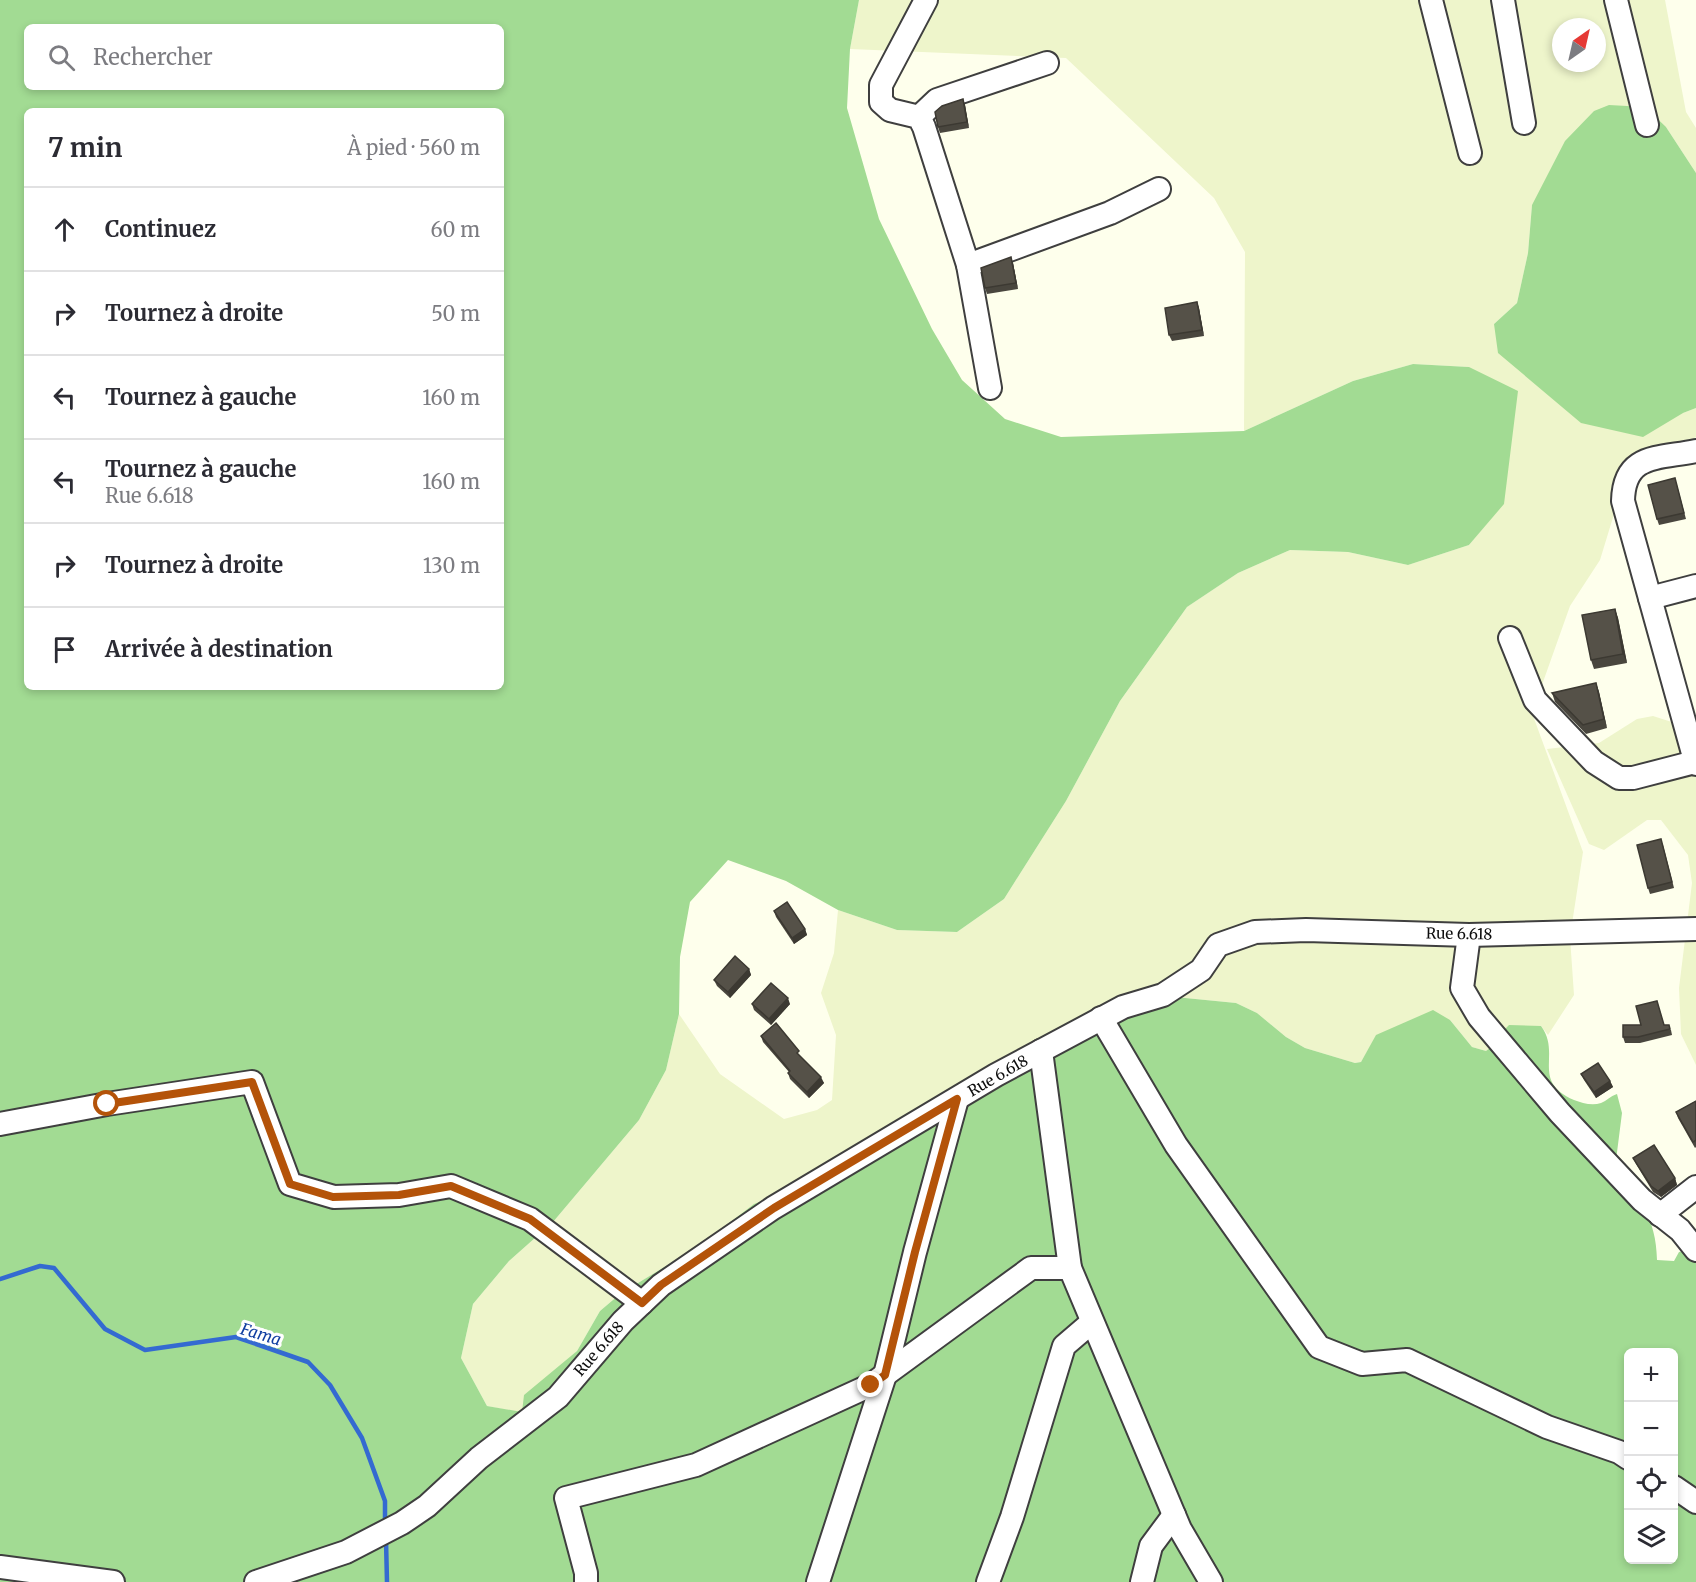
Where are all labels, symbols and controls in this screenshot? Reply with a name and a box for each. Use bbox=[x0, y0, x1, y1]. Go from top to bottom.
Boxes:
north arrow bbox=[1552, 18, 1606, 72]
search box bbox=[24, 24, 504, 90]
icon: search bbox=[45, 41, 78, 74]
text: Rechercher bbox=[93, 43, 213, 71]
text: 7 min bbox=[48, 131, 122, 164]
text: À pied · 560 m bbox=[347, 135, 480, 160]
icon: ahead bbox=[48, 213, 81, 246]
text: Continuez bbox=[105, 215, 216, 243]
text: 60 m bbox=[430, 217, 480, 242]
icon: right bbox=[48, 297, 81, 330]
text: Tournez à droite bbox=[105, 299, 283, 327]
text: 50 m bbox=[431, 301, 480, 326]
icon: left bbox=[48, 381, 81, 414]
text: Tournez à gauche bbox=[105, 383, 296, 411]
text: 160 m bbox=[422, 385, 480, 410]
text: Tournez à gauche bbox=[105, 455, 296, 483]
icon: left bbox=[48, 465, 81, 498]
text: 160 m bbox=[422, 469, 480, 494]
text: Rue 6.618 bbox=[105, 483, 194, 508]
icon: right bbox=[48, 549, 81, 582]
text: Tournez à droite bbox=[105, 551, 283, 579]
text: 130 m bbox=[423, 553, 480, 578]
icon: arrive bbox=[48, 633, 81, 666]
text: Arrivée à destination bbox=[105, 635, 333, 663]
street label: Rue 6.618 bbox=[1426, 923, 1492, 944]
street label: Rue 6.618 bbox=[964, 1051, 1031, 1100]
route start bbox=[93, 1090, 119, 1116]
street label: Rue 6.618 bbox=[570, 1317, 628, 1380]
water label: Fama bbox=[237, 1318, 284, 1350]
map controls bbox=[1624, 1348, 1678, 1564]
button: + bbox=[1624, 1348, 1678, 1402]
route end bbox=[857, 1371, 883, 1397]
button: − bbox=[1624, 1402, 1678, 1456]
button: locate bbox=[1624, 1456, 1678, 1510]
button: layers bbox=[1624, 1510, 1678, 1564]

